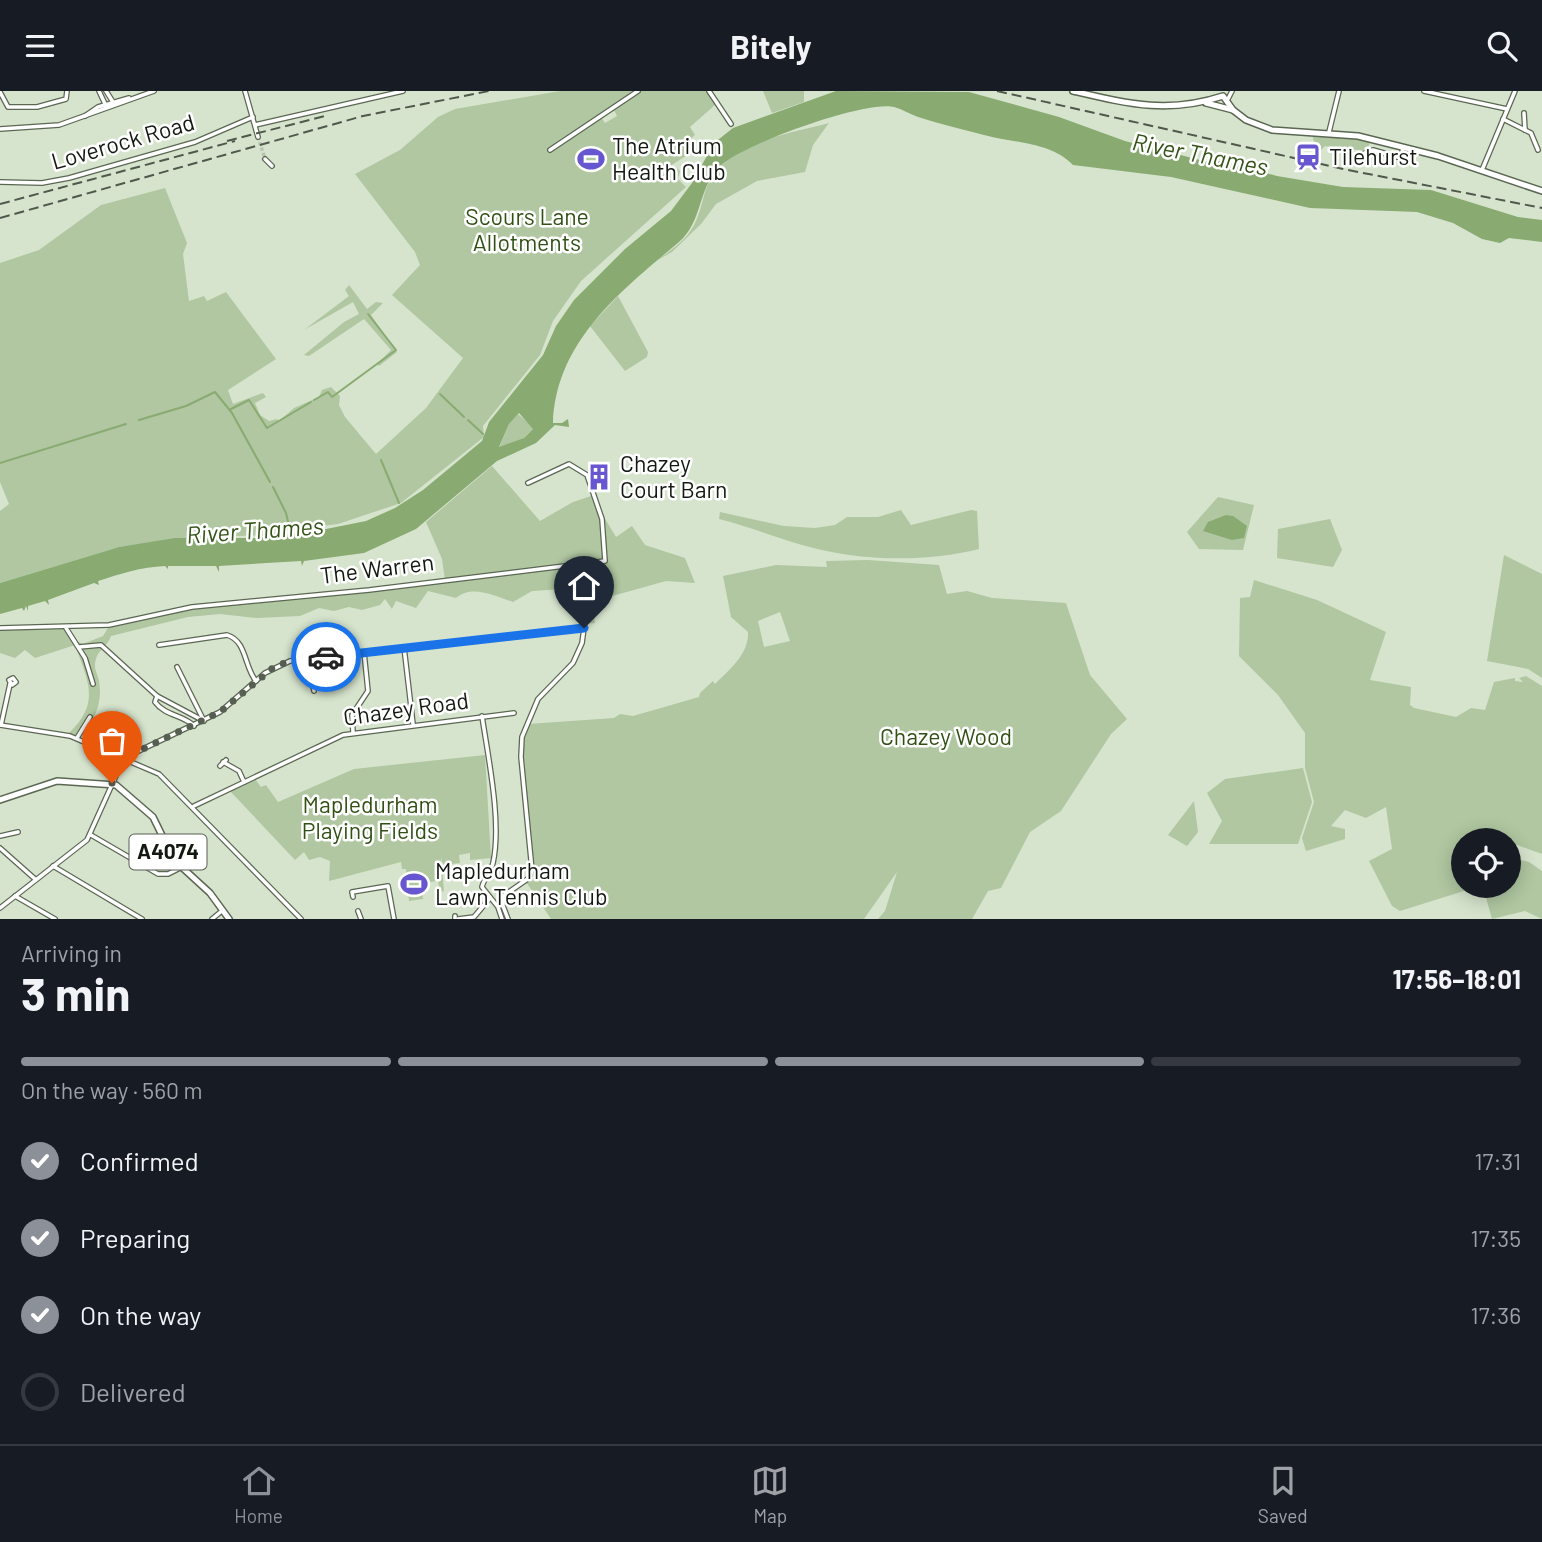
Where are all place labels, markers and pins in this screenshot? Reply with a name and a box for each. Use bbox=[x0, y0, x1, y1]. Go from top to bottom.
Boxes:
place label: The Atrium Health Club bbox=[612, 131, 726, 185]
station icon: Tilehurst bbox=[1293, 142, 1323, 172]
place label: Tilehurst bbox=[1329, 142, 1418, 170]
sports icon: The Atrium Health Club bbox=[576, 144, 606, 174]
place label: Chazey Court Barn bbox=[620, 449, 727, 503]
building icon: Chazey Court Barn bbox=[584, 462, 614, 492]
pin bbox=[554, 556, 614, 628]
pin bbox=[82, 711, 142, 783]
place label: Mapledurham Lawn Tennis Club bbox=[435, 856, 607, 910]
sports icon: Mapledurham Lawn Tennis Club bbox=[399, 869, 429, 899]

